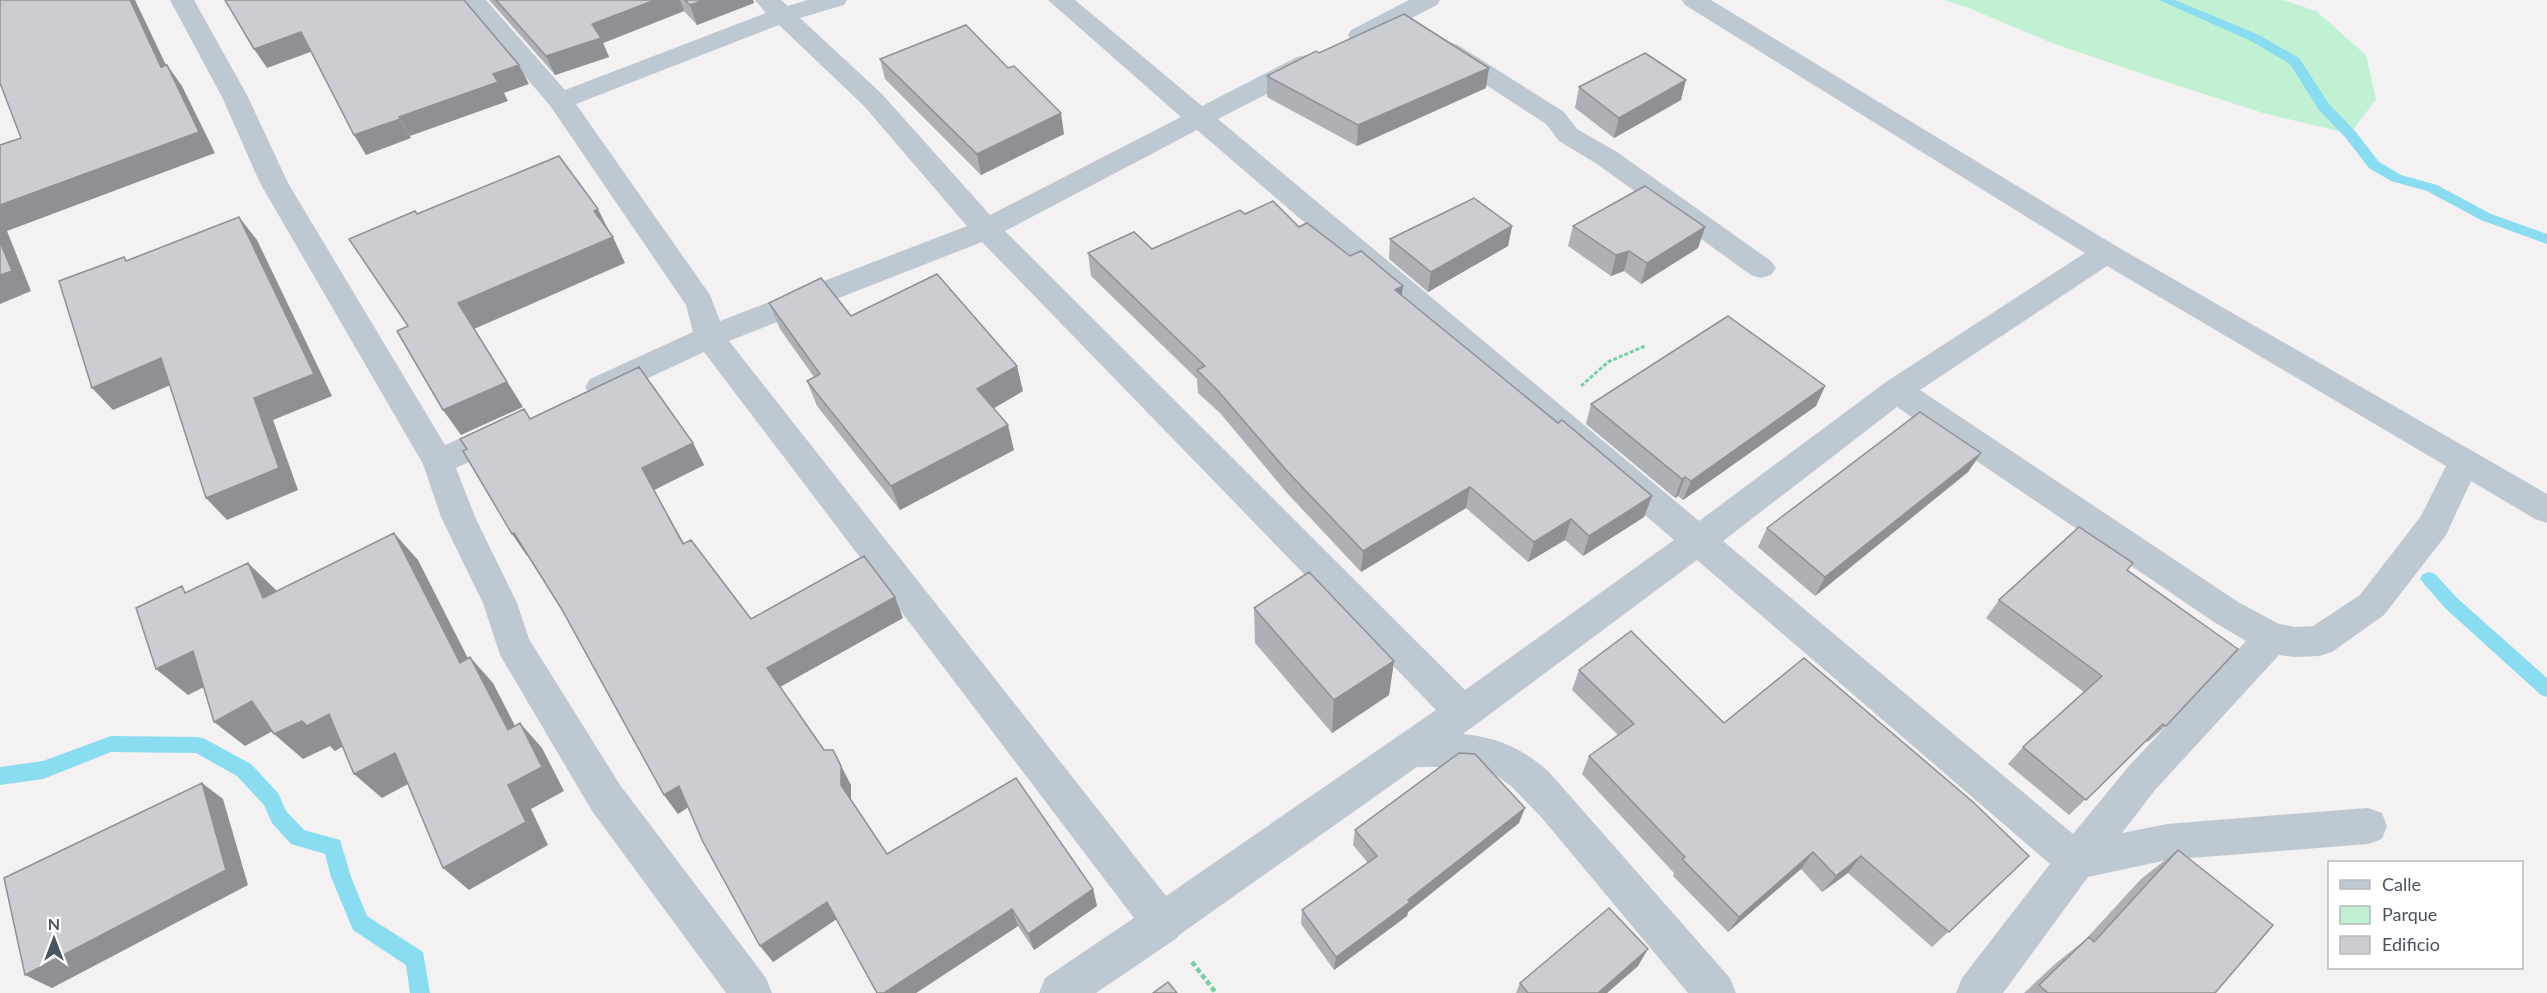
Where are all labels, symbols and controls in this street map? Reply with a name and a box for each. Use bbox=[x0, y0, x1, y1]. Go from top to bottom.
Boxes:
legend bbox=[2328, 861, 2523, 969]
text: Calle bbox=[2382, 873, 2421, 895]
text: Parque bbox=[2382, 903, 2437, 925]
north arrow bbox=[24, 909, 84, 969]
text: N bbox=[48, 914, 60, 933]
text: Edificio bbox=[2382, 933, 2440, 955]

